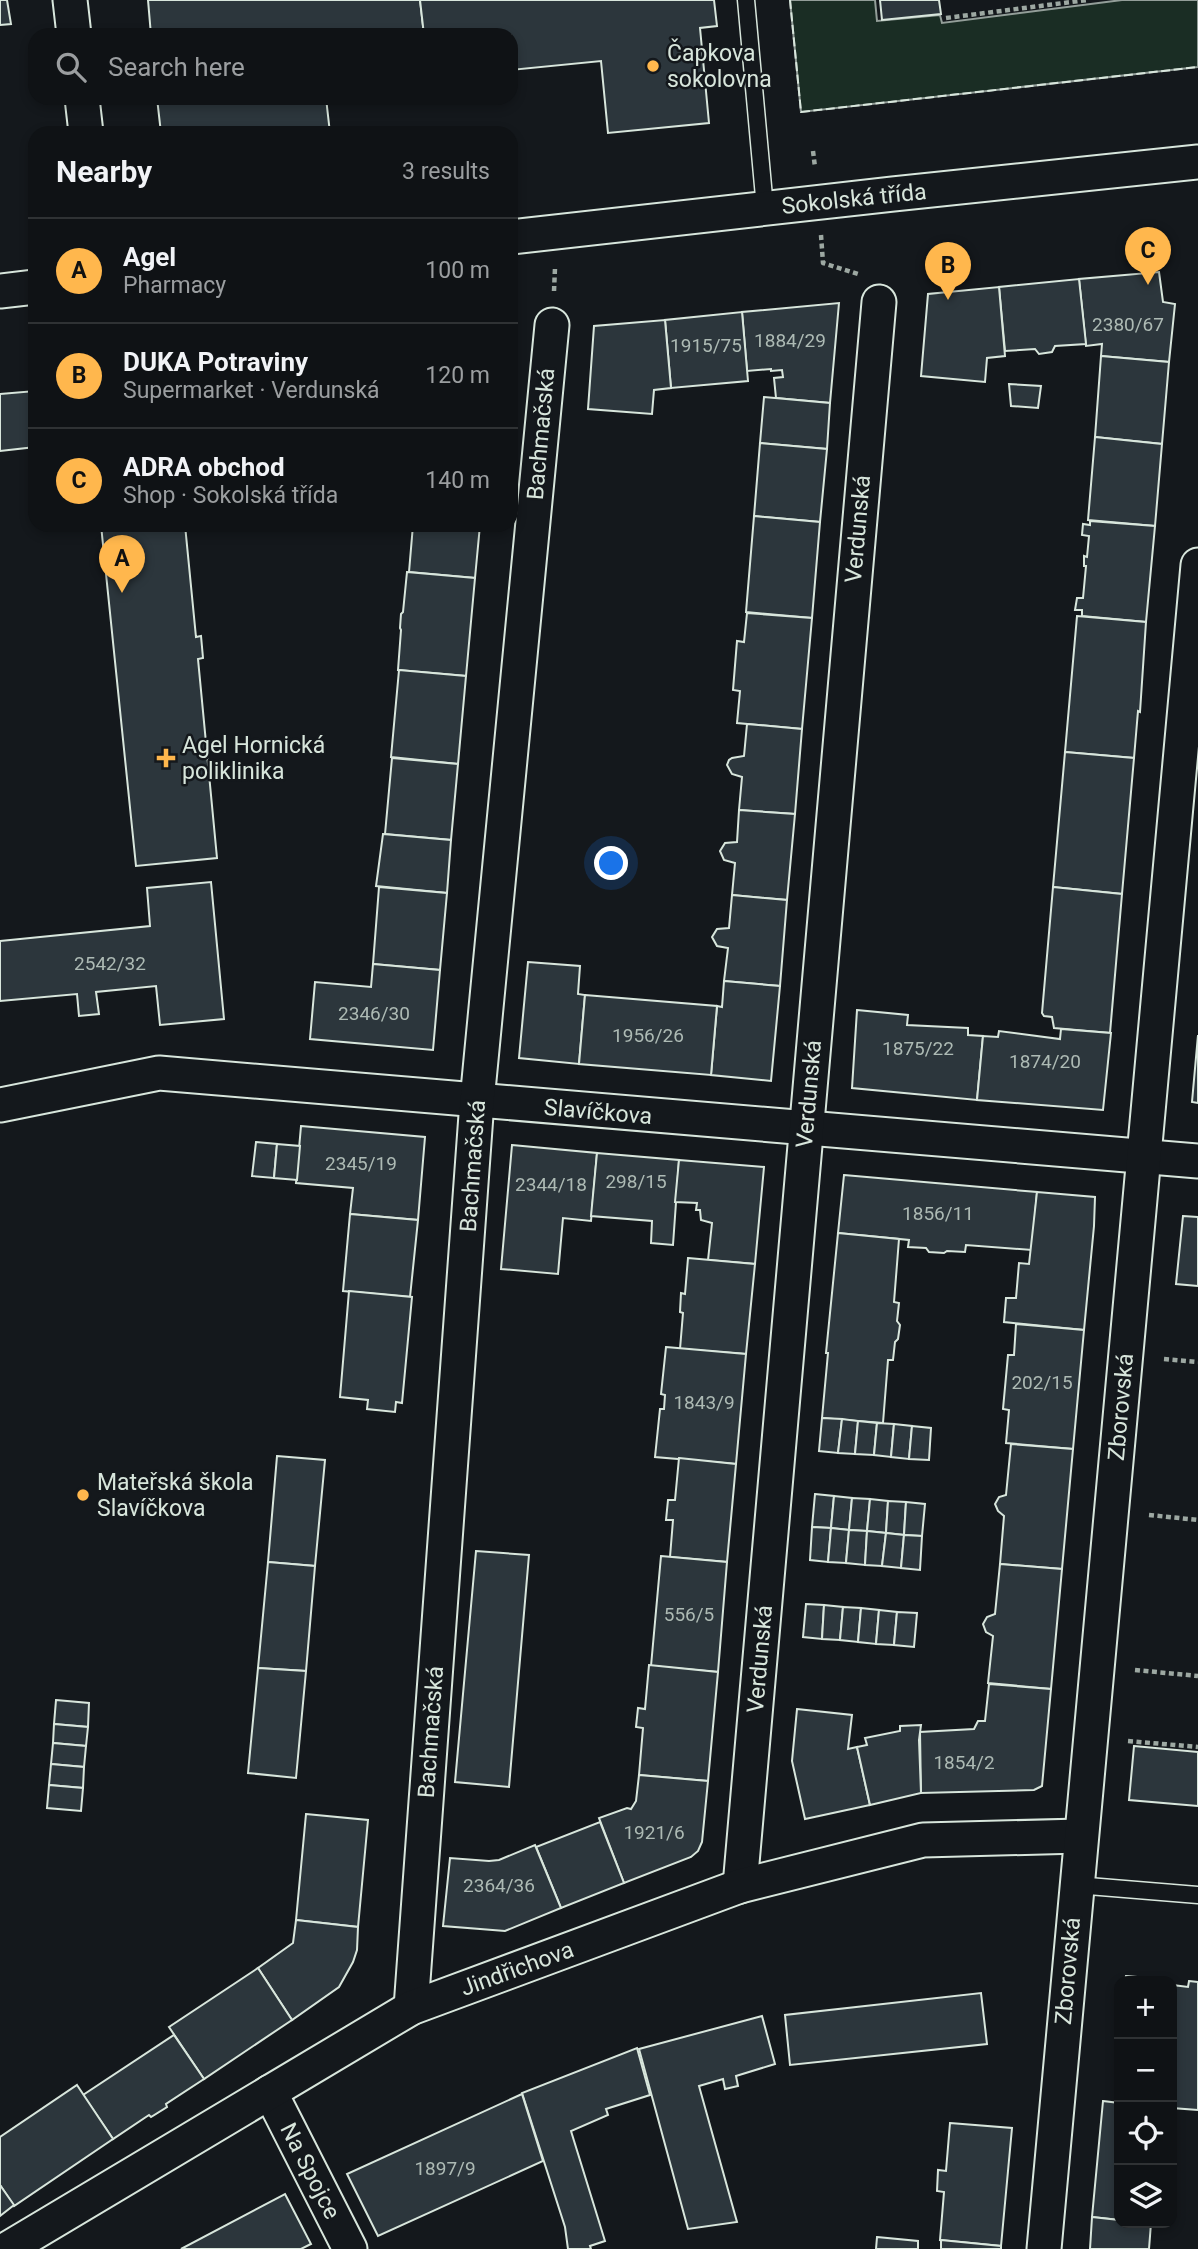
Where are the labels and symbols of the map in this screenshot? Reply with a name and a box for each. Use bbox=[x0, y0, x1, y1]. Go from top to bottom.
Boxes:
place label: Čapkova sokolovna bbox=[667, 38, 772, 93]
marker: Čapkova sokolovna bbox=[645, 58, 661, 74]
street label: Sokolská třída bbox=[780, 178, 928, 220]
pin: C bbox=[1125, 227, 1171, 285]
pin: B bbox=[925, 242, 971, 300]
house number: 2380/67 bbox=[1092, 313, 1164, 336]
house number: 1884/29 bbox=[754, 329, 826, 352]
house number: 1915/75 bbox=[670, 334, 742, 357]
street label: Bachmačská bbox=[522, 367, 560, 501]
street label: Verdunská bbox=[840, 474, 876, 584]
pin: A bbox=[99, 535, 145, 593]
place label: Agel Hornická poliklinika bbox=[182, 732, 325, 785]
marker: Agel Hornická poliklinika bbox=[156, 748, 176, 768]
your location bbox=[594, 846, 628, 880]
house number: 2542/32 bbox=[74, 952, 146, 975]
house number: 2346/30 bbox=[338, 1002, 410, 1025]
house number: 1956/26 bbox=[612, 1024, 684, 1047]
house number: 1875/22 bbox=[882, 1037, 954, 1060]
street label: Verdunská bbox=[791, 1039, 827, 1149]
house number: 1874/20 bbox=[1009, 1050, 1081, 1073]
street label: Slavíčkova bbox=[543, 1094, 653, 1130]
street label: Bachmačská bbox=[455, 1099, 491, 1233]
house number: 2345/19 bbox=[325, 1152, 397, 1175]
house number: 298/15 bbox=[605, 1170, 667, 1193]
house number: 2344/18 bbox=[515, 1173, 587, 1196]
house number: 1856/11 bbox=[902, 1202, 974, 1225]
street label: Zborovská bbox=[1103, 1352, 1139, 1462]
house number: 202/15 bbox=[1011, 1371, 1073, 1394]
house number: 1843/9 bbox=[673, 1391, 735, 1414]
place label: Mateřská škola Slavíčkova bbox=[97, 1469, 254, 1522]
marker: Mateřská škola Slavíčkova bbox=[75, 1487, 91, 1503]
house number: 556/5 bbox=[664, 1603, 714, 1626]
street label: Verdunská bbox=[742, 1604, 778, 1714]
street label: Bachmačská bbox=[413, 1665, 449, 1799]
house number: 1854/2 bbox=[933, 1751, 995, 1774]
house number: 1921/6 bbox=[623, 1821, 685, 1844]
house number: 2364/36 bbox=[463, 1874, 535, 1897]
street label: Zborovská bbox=[1050, 1916, 1086, 2026]
street label: Jindřichova bbox=[457, 1936, 577, 2002]
street label: Na Spojce bbox=[274, 2119, 346, 2223]
house number: 1897/9 bbox=[414, 2157, 476, 2180]

